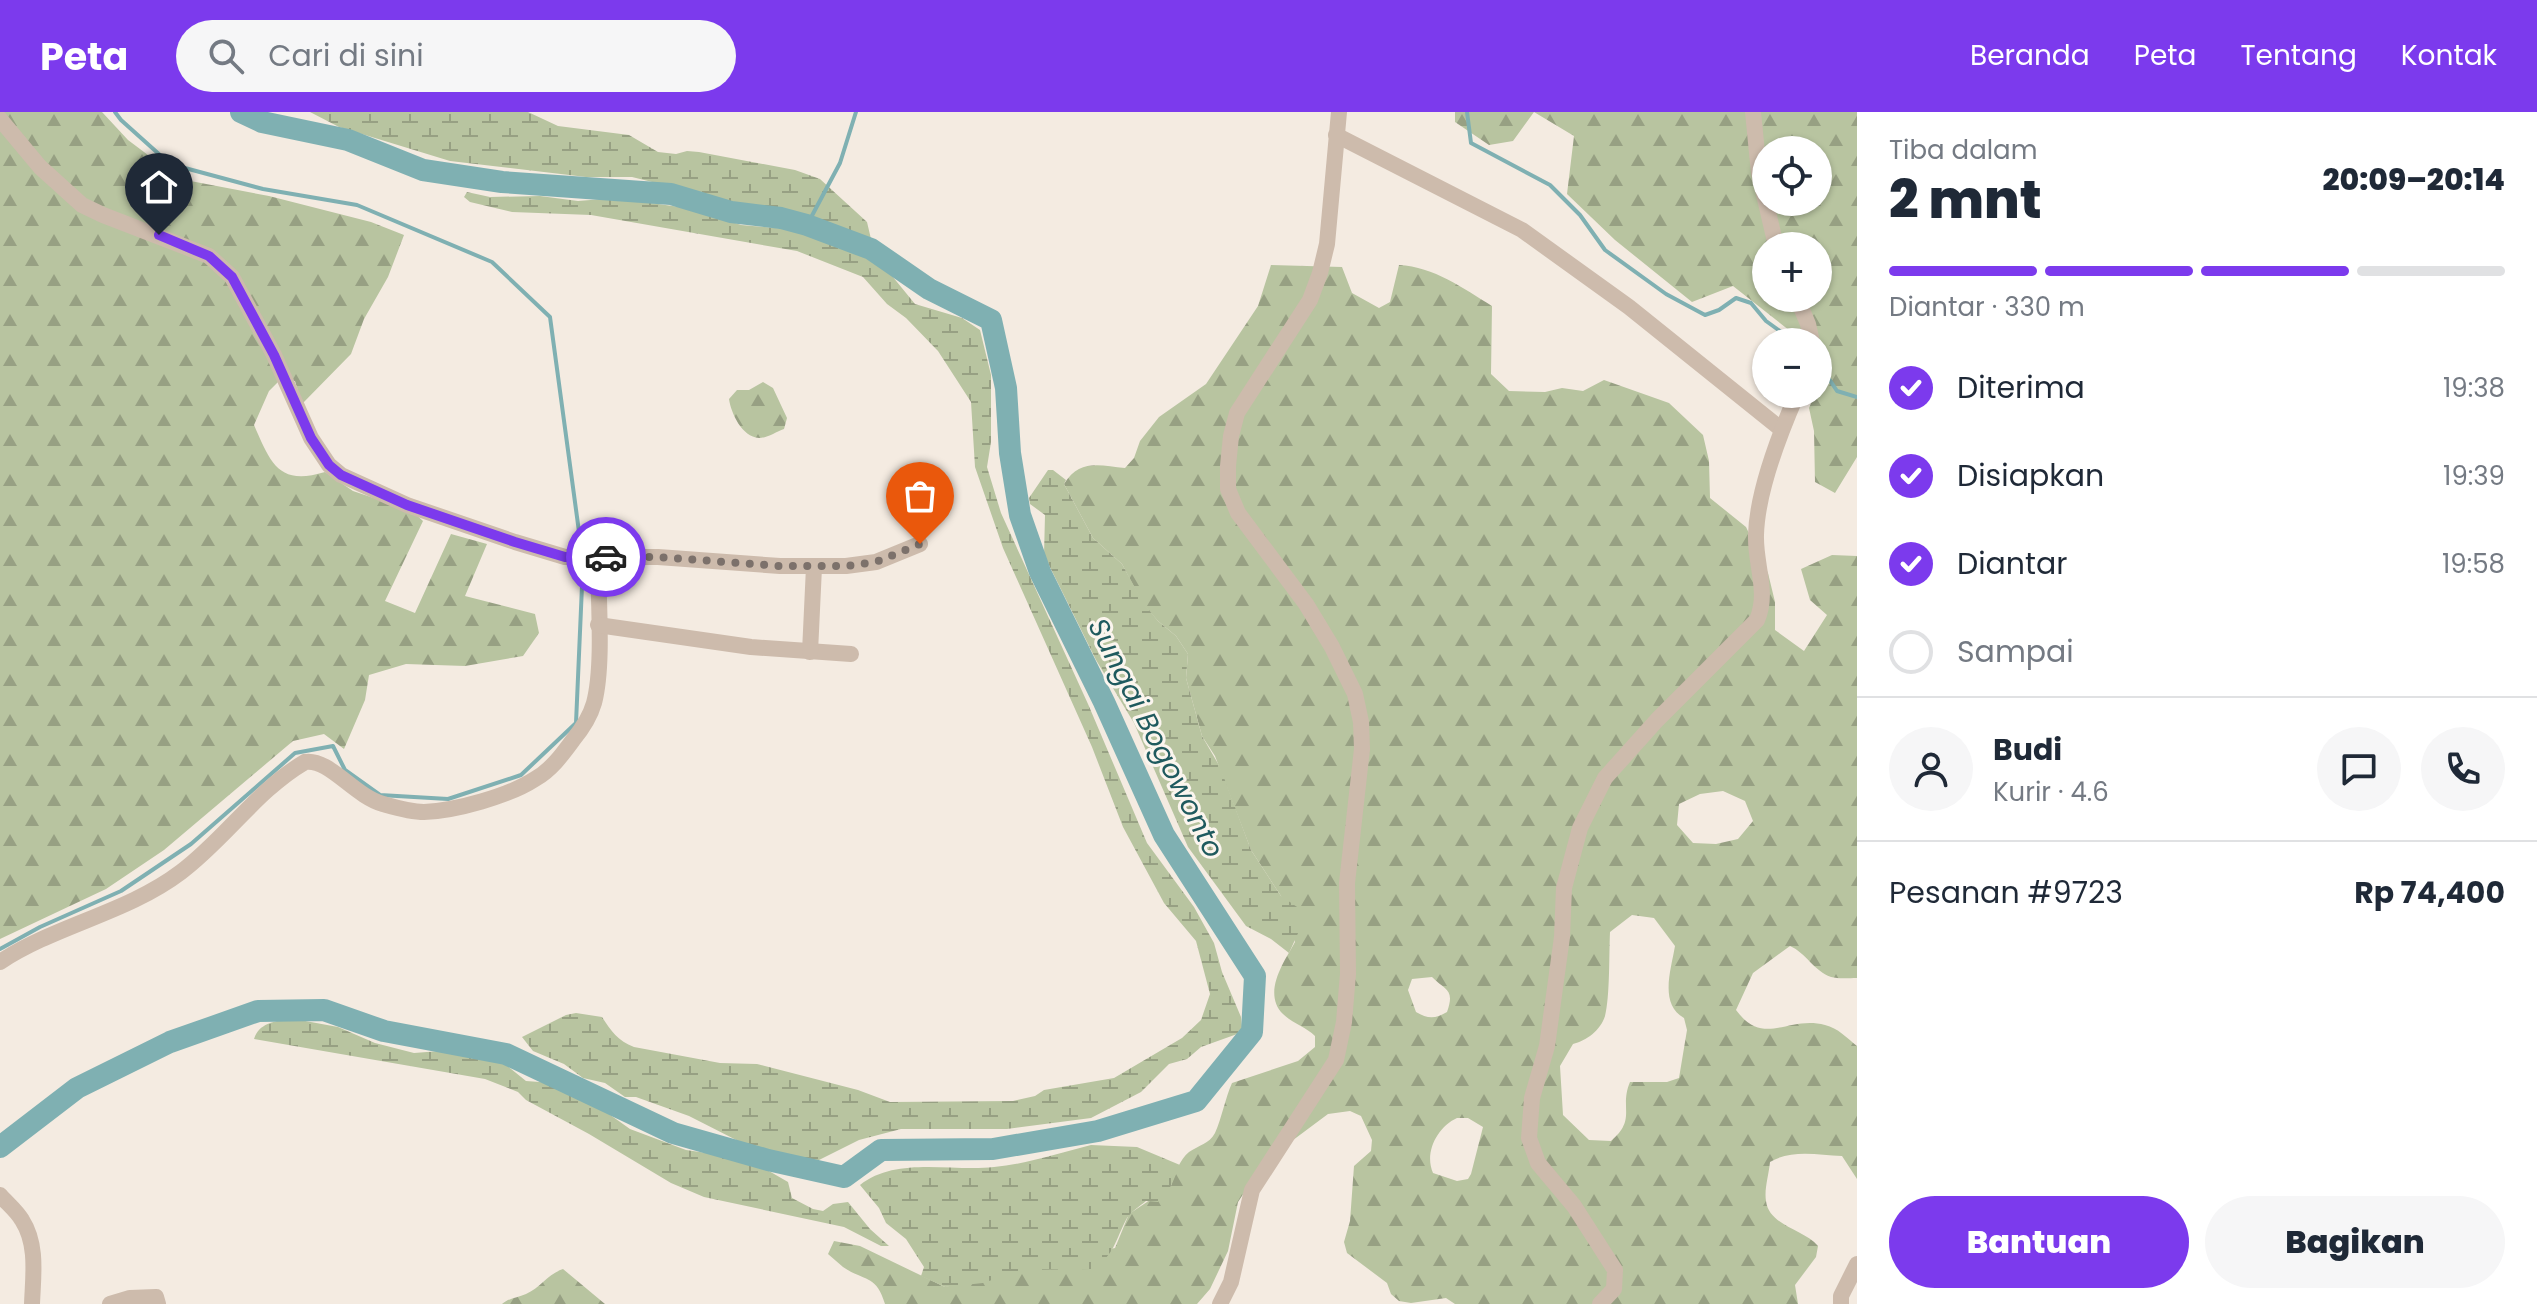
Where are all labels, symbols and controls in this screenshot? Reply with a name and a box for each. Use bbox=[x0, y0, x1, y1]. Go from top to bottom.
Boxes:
search box bbox=[176, 20, 736, 92]
text: Peta bbox=[40, 30, 128, 83]
icon: search bbox=[204, 34, 248, 78]
text: Cari di sini bbox=[268, 34, 424, 77]
text: Beranda bbox=[1970, 36, 2090, 75]
text: Peta bbox=[2134, 36, 2196, 75]
text: Tentang bbox=[2240, 36, 2357, 75]
text: Kontak bbox=[2401, 36, 2497, 75]
text: Tiba dalam bbox=[1889, 132, 2037, 168]
map controls bbox=[1752, 136, 1832, 408]
button: locate bbox=[1752, 136, 1832, 216]
pin bbox=[125, 153, 193, 235]
text: 20:09–20:14 bbox=[2322, 158, 2505, 201]
text: 2 mnt bbox=[1889, 163, 2042, 236]
icon: home bbox=[137, 165, 181, 209]
button: + bbox=[1752, 232, 1832, 312]
text: Diantar · 330 m bbox=[1889, 289, 2085, 325]
button: − bbox=[1752, 328, 1832, 408]
icon: check bbox=[1889, 366, 1933, 410]
text: Diterima bbox=[1957, 366, 2085, 409]
text: 19:38 bbox=[2443, 370, 2505, 406]
icon: check bbox=[1889, 454, 1933, 498]
text: Disiapkan bbox=[1957, 454, 2104, 497]
text: 19:39 bbox=[2443, 458, 2505, 494]
pin bbox=[886, 462, 954, 544]
icon: bag bbox=[898, 474, 942, 518]
courier bbox=[566, 517, 646, 597]
icon: car bbox=[584, 535, 628, 579]
icon: check bbox=[1889, 542, 1933, 586]
text: Diantar bbox=[1957, 542, 2067, 585]
text: 19:58 bbox=[2442, 546, 2505, 582]
water label: Sungai Bogowonto bbox=[1079, 611, 1233, 865]
text: Sampai bbox=[1957, 630, 2074, 673]
button: person bbox=[1889, 727, 1973, 811]
button: chat bbox=[2317, 727, 2401, 811]
button: phone bbox=[2421, 727, 2505, 811]
text: Budi bbox=[1993, 728, 2062, 771]
text: Kurir · 4.6 bbox=[1993, 774, 2109, 810]
text: Pesanan #9723 bbox=[1889, 871, 2123, 914]
text: Rp 74,400 bbox=[2354, 871, 2505, 914]
button: Bantuan bbox=[1889, 1196, 2189, 1288]
button: Bagikan bbox=[2205, 1196, 2505, 1288]

